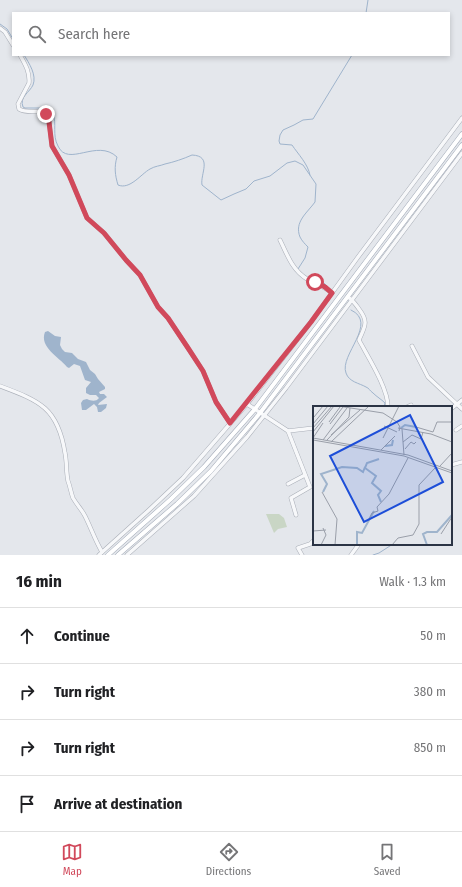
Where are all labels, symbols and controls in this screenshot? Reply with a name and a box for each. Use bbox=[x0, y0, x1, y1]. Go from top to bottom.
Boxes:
search box bbox=[12, 12, 450, 56]
icon: search bbox=[26, 23, 48, 45]
text: Search here bbox=[58, 25, 130, 43]
route end bbox=[37, 105, 55, 123]
route start bbox=[306, 273, 324, 291]
inset map bbox=[313, 406, 452, 545]
text: 16 min bbox=[16, 571, 62, 592]
text: Walk · 1.3 km bbox=[379, 574, 446, 589]
icon: ahead bbox=[16, 625, 38, 647]
text: Continue bbox=[54, 627, 110, 645]
text: 50 m bbox=[420, 628, 446, 643]
icon: right bbox=[16, 681, 38, 703]
text: Turn right bbox=[54, 683, 115, 701]
text: 380 m bbox=[414, 684, 446, 699]
icon: right bbox=[16, 737, 38, 759]
text: Turn right bbox=[54, 739, 115, 757]
text: 850 m bbox=[414, 740, 446, 755]
icon: arrive bbox=[16, 793, 38, 815]
text: Arrive at destination bbox=[54, 795, 182, 813]
tab: Map bbox=[61, 841, 83, 878]
tab: Directions bbox=[206, 841, 251, 878]
tab: Saved bbox=[374, 841, 401, 878]

